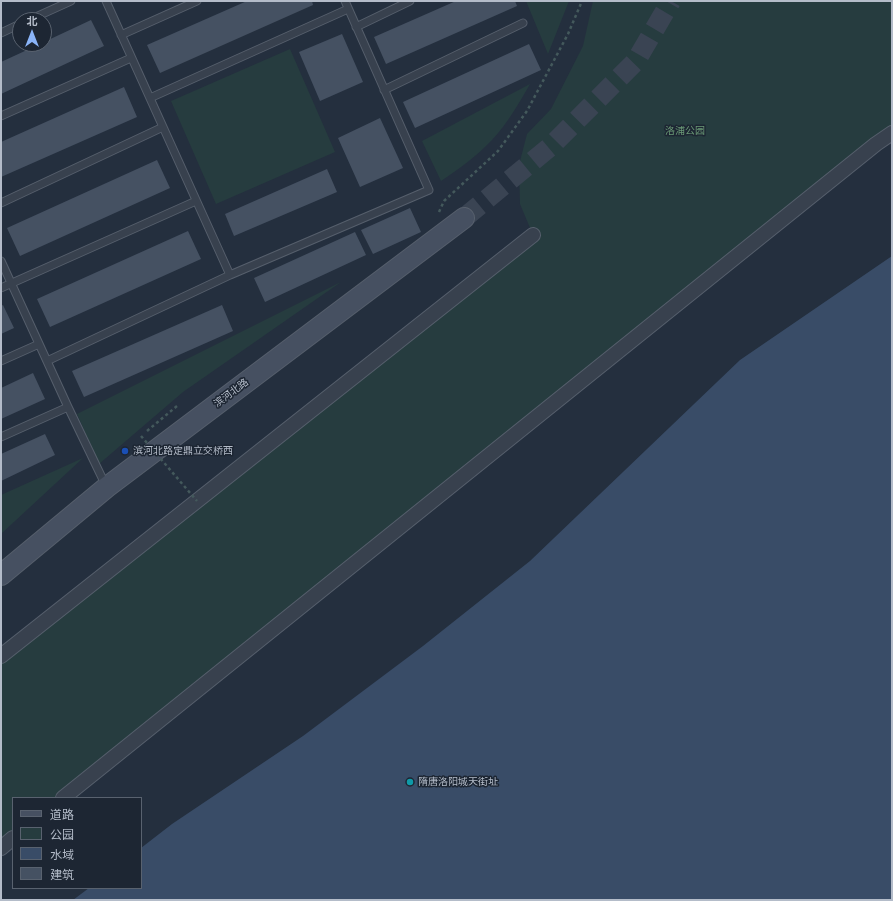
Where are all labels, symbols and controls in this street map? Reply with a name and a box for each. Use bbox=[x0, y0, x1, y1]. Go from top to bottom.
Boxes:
north arrow bbox=[12, 12, 52, 52]
text: 北 bbox=[27, 15, 38, 27]
park label: 洛浦公园 bbox=[665, 125, 705, 137]
street label: 滨河北路 bbox=[211, 376, 251, 410]
place label: 滨河北路定鼎立交桥西 bbox=[133, 445, 233, 457]
marker: 滨河北路定鼎立交桥西 bbox=[120, 446, 130, 456]
place label: 隋唐洛阳城天街址 bbox=[418, 776, 498, 788]
marker: 隋唐洛阳城天街址 bbox=[405, 777, 415, 787]
legend bbox=[12, 797, 142, 889]
text: 道路 bbox=[50, 808, 74, 822]
text: 公园 bbox=[50, 828, 74, 842]
text: 水域 bbox=[50, 848, 74, 862]
text: 建筑 bbox=[50, 868, 74, 882]

